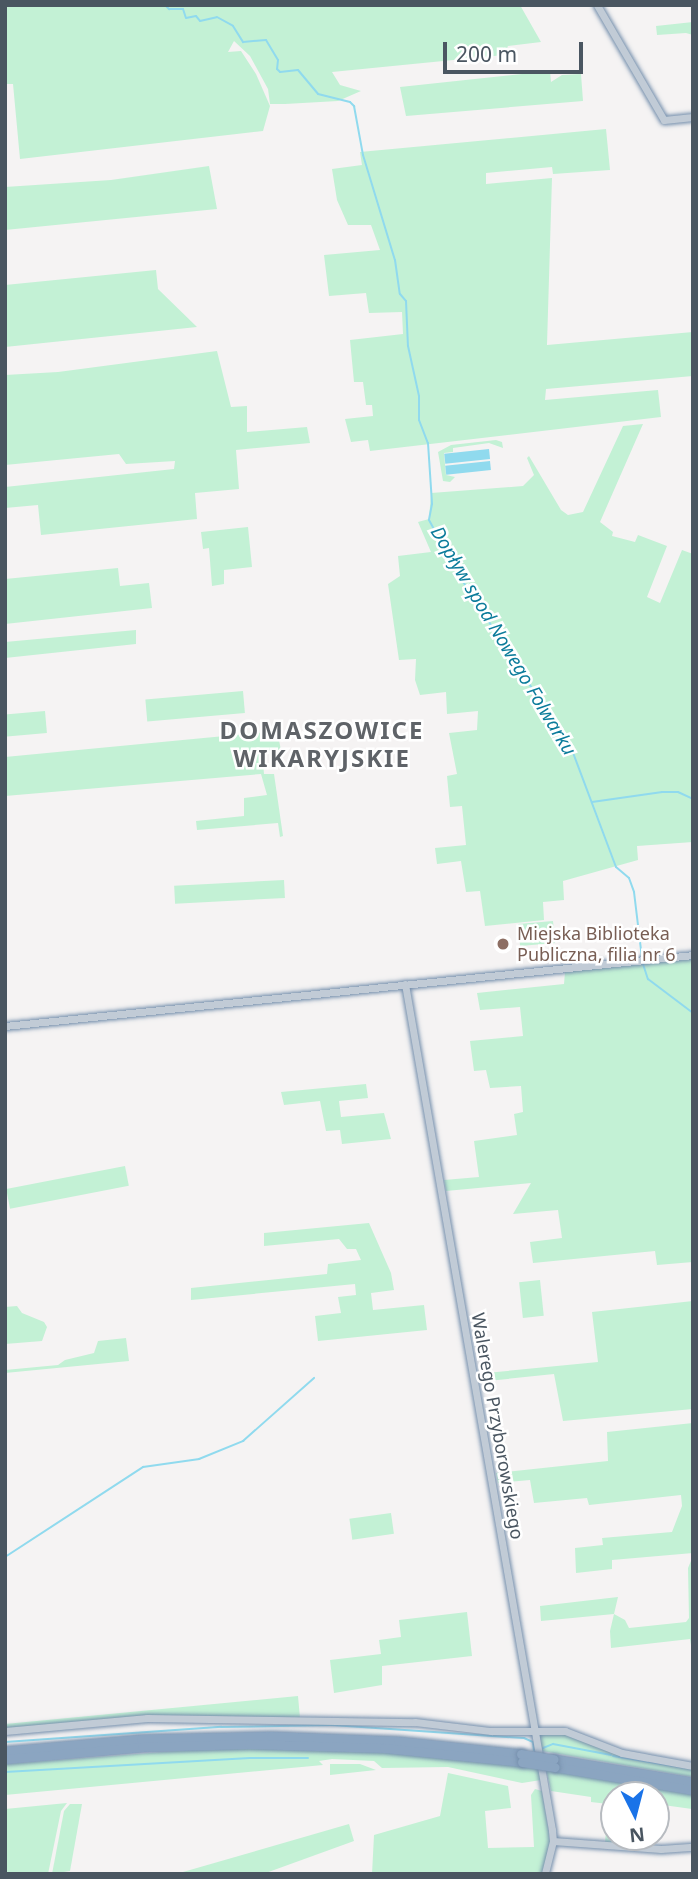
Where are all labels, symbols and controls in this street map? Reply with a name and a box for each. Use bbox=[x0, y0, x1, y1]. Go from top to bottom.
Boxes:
scale bar bbox=[446, 28, 586, 72]
text: 200 m bbox=[456, 40, 517, 68]
water label: Dopływ spod Nowego Folwarku bbox=[425, 522, 581, 760]
district label: DOMASZOWICE WIKARYJSKIE bbox=[221, 716, 423, 772]
place label: Miejska Biblioteka Publiczna, filia nr 6 bbox=[517, 923, 676, 965]
marker: Miejska Biblioteka Publiczna, filia nr 6 bbox=[495, 936, 511, 952]
street label: Walerego Przyborowskiego bbox=[467, 1311, 529, 1541]
north arrow bbox=[600, 1781, 670, 1851]
text: N bbox=[628, 1821, 646, 1849]

